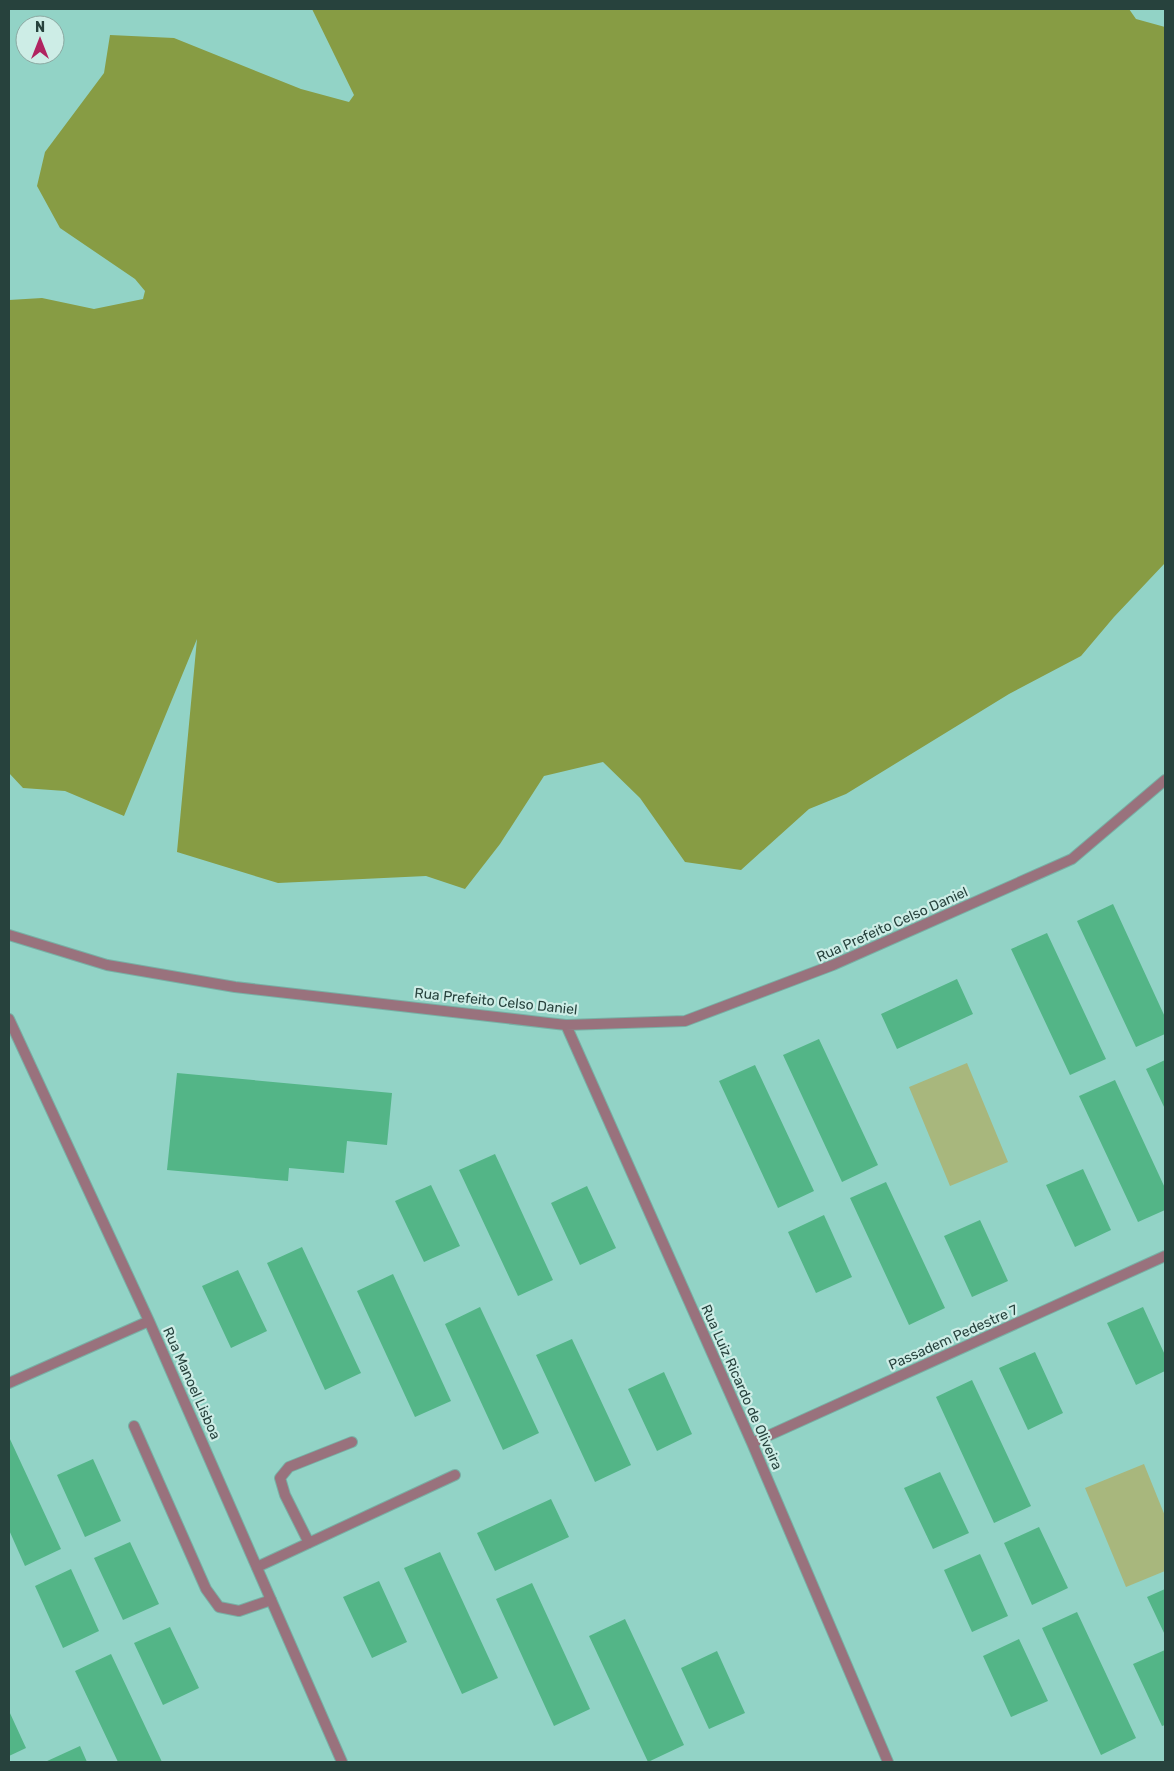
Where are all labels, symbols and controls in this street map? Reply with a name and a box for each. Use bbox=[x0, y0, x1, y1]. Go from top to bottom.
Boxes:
north arrow bbox=[15, 15, 65, 65]
text: N bbox=[35, 19, 45, 36]
street label: Rua Prefeito Celso Daniel bbox=[814, 883, 970, 966]
street label: Rua Prefeito Celso Daniel bbox=[414, 984, 578, 1019]
street label: Passadem Pedestre 7 bbox=[886, 1301, 1021, 1374]
street label: Rua Luiz Ricardo de Oliveira bbox=[697, 1302, 786, 1473]
street label: Rua Manoel Lisboa bbox=[159, 1324, 224, 1442]

